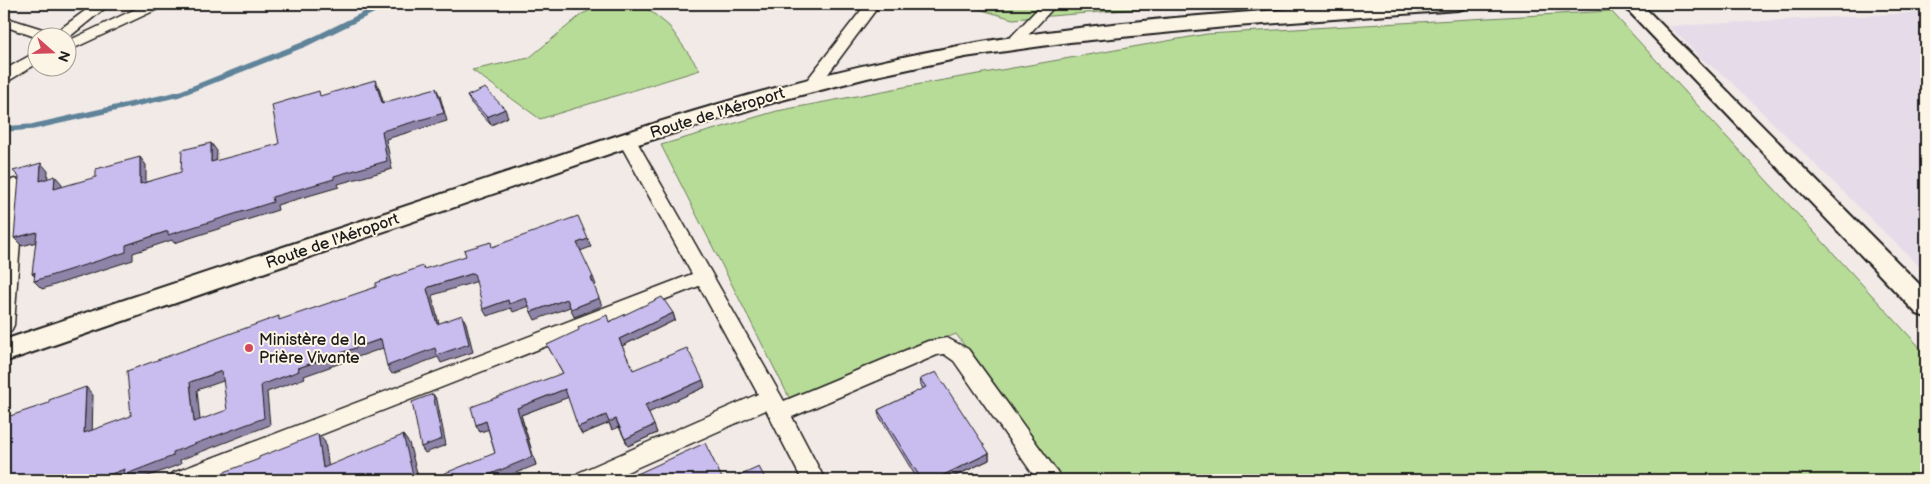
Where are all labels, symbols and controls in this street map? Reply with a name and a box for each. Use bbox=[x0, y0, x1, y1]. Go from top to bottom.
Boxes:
north arrow bbox=[28, 28, 78, 78]
text: N bbox=[54, 48, 74, 64]
street label: Route de l'Aéroport bbox=[648, 84, 787, 143]
street label: Route de l'Aéroport bbox=[263, 210, 402, 273]
place label: Ministère de la Prière Vivante bbox=[259, 331, 366, 368]
marker: Ministère de la Prière Vivante bbox=[243, 342, 255, 354]

